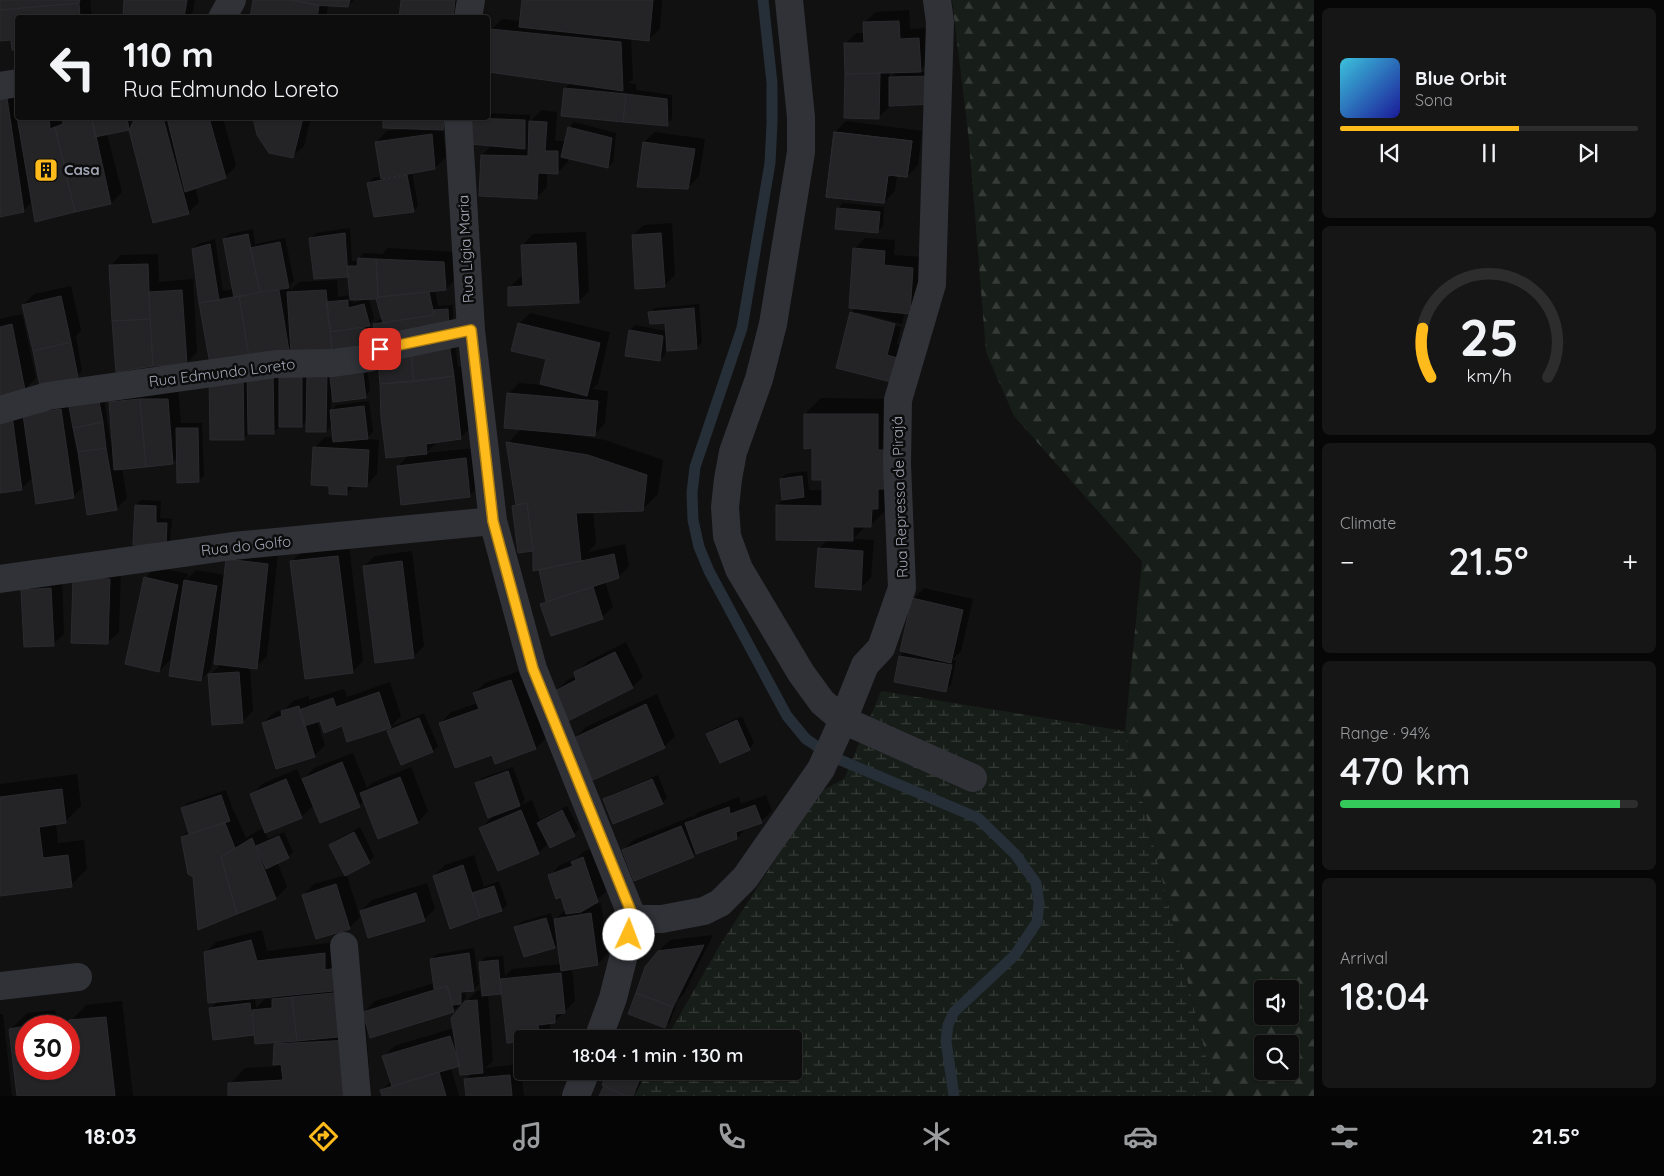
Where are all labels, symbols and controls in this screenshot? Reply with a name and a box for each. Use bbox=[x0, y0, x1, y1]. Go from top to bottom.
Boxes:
text: 110 m bbox=[123, 32, 214, 76]
icon: left bbox=[40, 35, 105, 100]
text: Blue Orbit bbox=[1415, 66, 1507, 90]
text: Rua Edmundo Loreto bbox=[123, 75, 339, 103]
text: Sona bbox=[1415, 90, 1453, 110]
icon: previous bbox=[1376, 139, 1404, 167]
icon: pause bbox=[1475, 139, 1503, 167]
icon: next bbox=[1574, 139, 1602, 167]
building icon: Casa bbox=[33, 157, 59, 183]
place label: Casa bbox=[64, 160, 100, 179]
street label: Rua Lígia Maria bbox=[453, 195, 478, 304]
text: 25 bbox=[1459, 304, 1519, 369]
pin bbox=[359, 328, 401, 370]
icon: arrive bbox=[366, 335, 394, 363]
street label: Rua Edmundo Loreto bbox=[148, 354, 296, 391]
text: km/h bbox=[1466, 364, 1512, 386]
street label: Rua Repressa de Pirajá bbox=[887, 416, 912, 578]
text: Climate bbox=[1340, 513, 1396, 533]
street label: Rua do Golfo bbox=[200, 531, 292, 560]
text: 21.5° bbox=[1448, 537, 1529, 585]
text: − bbox=[1340, 544, 1355, 579]
text: + bbox=[1622, 544, 1638, 579]
text: Range · 94% bbox=[1340, 723, 1430, 743]
text: 470 km bbox=[1340, 747, 1471, 795]
position arrow bbox=[602, 908, 654, 960]
text: Arrival bbox=[1340, 948, 1388, 968]
text: 18:04 bbox=[1340, 972, 1429, 1020]
map controls bbox=[1254, 980, 1299, 1080]
button: sound bbox=[1254, 980, 1299, 1025]
speed limit sign: 30 bbox=[15, 1015, 80, 1080]
button: search bbox=[1254, 1035, 1299, 1080]
text: 18:04 · 1 min · 130 m bbox=[572, 1043, 744, 1067]
icon: directions bbox=[306, 1119, 341, 1154]
icon: music bbox=[510, 1119, 545, 1154]
icon: phone bbox=[714, 1119, 749, 1154]
icon: climate bbox=[919, 1119, 954, 1154]
icon: car bbox=[1123, 1119, 1158, 1154]
icon: filters bbox=[1327, 1119, 1362, 1154]
text: 18:03 bbox=[85, 1122, 137, 1150]
text: 21.5° bbox=[1531, 1122, 1579, 1150]

